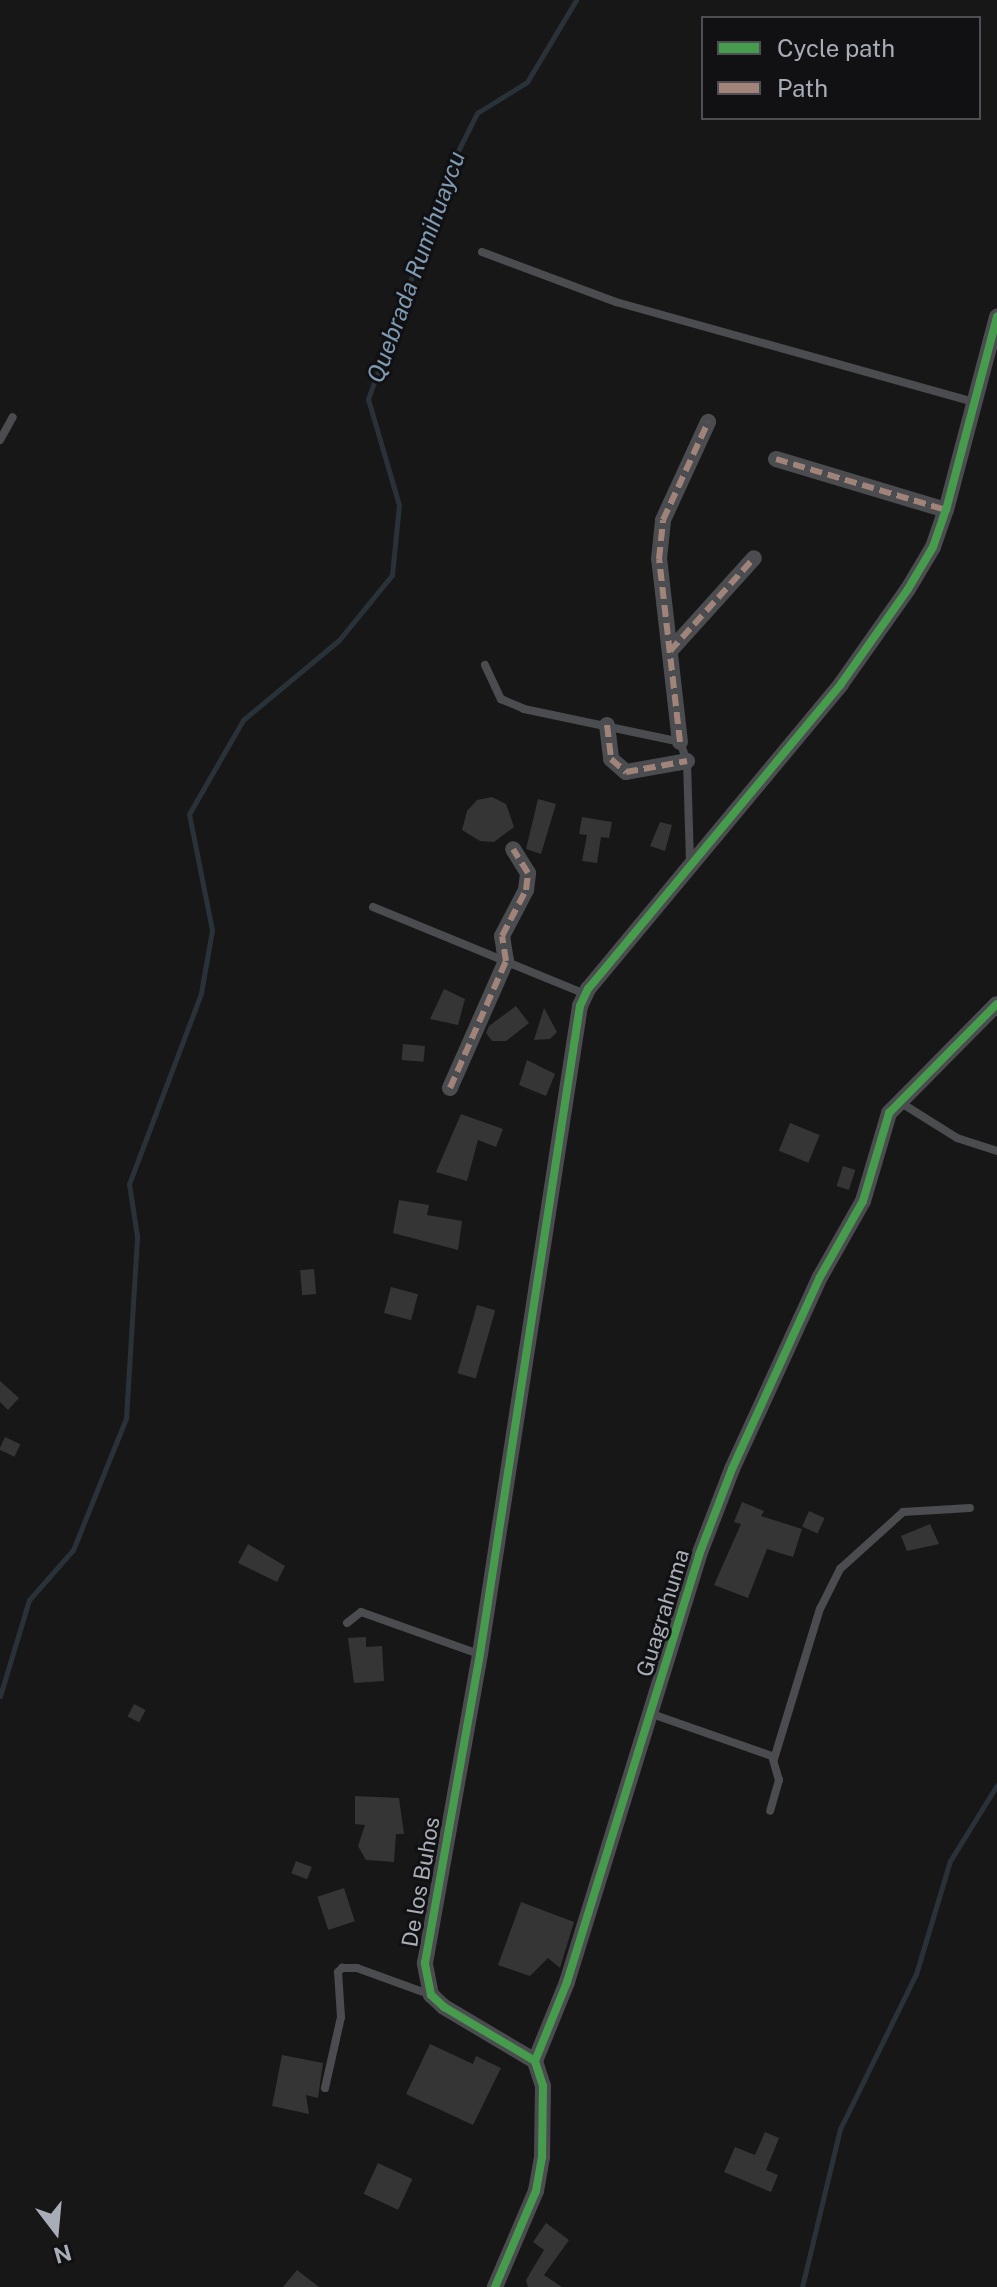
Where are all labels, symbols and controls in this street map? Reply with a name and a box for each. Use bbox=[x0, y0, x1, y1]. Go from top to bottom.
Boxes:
legend bbox=[701, 16, 981, 120]
text: Cycle path bbox=[777, 34, 895, 62]
text: Path bbox=[777, 74, 828, 102]
water label: Quebrada Rumihuaycu bbox=[361, 147, 471, 387]
street label: Guagrahuma bbox=[631, 1546, 695, 1680]
street label: De los Buhos bbox=[397, 1815, 445, 1949]
north arrow bbox=[16, 2191, 96, 2271]
text: N bbox=[51, 2239, 74, 2269]

